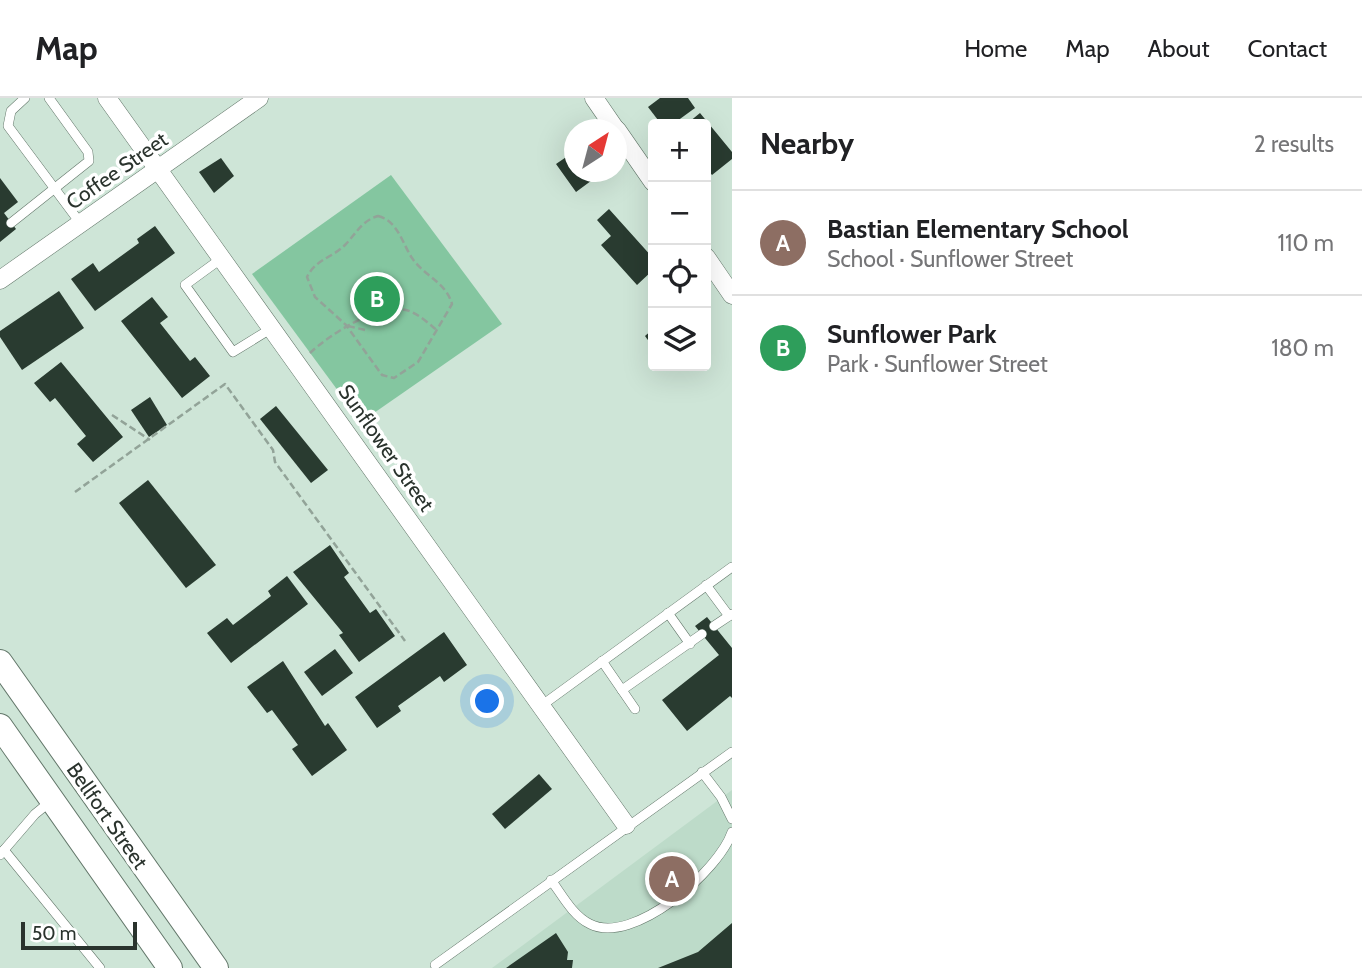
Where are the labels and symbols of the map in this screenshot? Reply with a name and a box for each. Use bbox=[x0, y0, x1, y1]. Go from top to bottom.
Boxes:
north arrow bbox=[564, 119, 627, 182]
street label: Coffee Street bbox=[61, 127, 172, 215]
pin: B bbox=[354, 273, 400, 325]
street label: Sunflower Street bbox=[333, 379, 439, 516]
your location bbox=[470, 684, 504, 718]
street label: Bellfort Street bbox=[62, 758, 153, 874]
pin: A bbox=[649, 853, 695, 905]
scale bar bbox=[21, 919, 136, 951]

